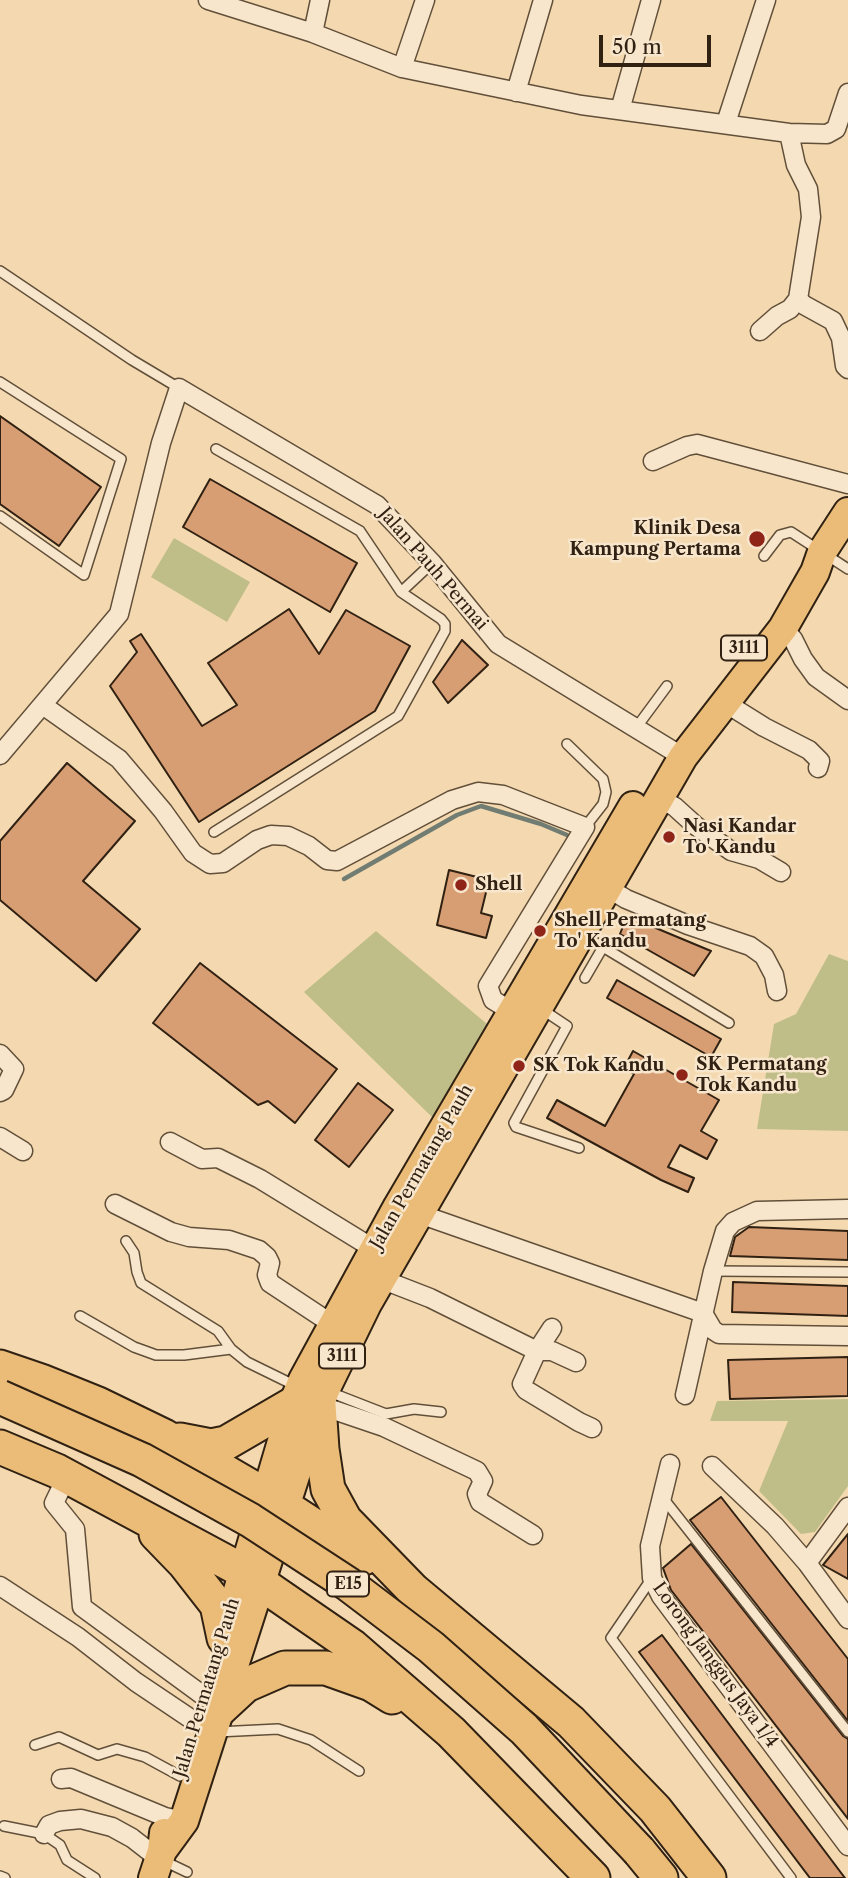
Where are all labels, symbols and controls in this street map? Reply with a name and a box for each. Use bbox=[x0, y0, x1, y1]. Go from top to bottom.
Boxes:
scale bar bbox=[603, 21, 715, 65]
text: 50 m bbox=[612, 34, 662, 59]
street label: Jalan Pauh Permai bbox=[374, 503, 492, 635]
place label: Klinik Desa Kampung Pertama bbox=[570, 518, 741, 560]
marker: Klinik Desa Kampung Pertama bbox=[747, 529, 767, 549]
road number: 3111 bbox=[721, 636, 767, 660]
place label: Nasi Kandar To' Kandu bbox=[683, 816, 796, 858]
marker: Nasi Kandar To' Kandu bbox=[661, 829, 677, 845]
place label: Shell bbox=[475, 874, 522, 896]
marker: Shell bbox=[453, 877, 469, 893]
place label: Shell Permatang To' Kandu bbox=[554, 910, 706, 953]
marker: Shell Permatang To' Kandu bbox=[532, 923, 548, 939]
place label: SK Permatang Tok Kandu bbox=[696, 1054, 827, 1096]
place label: SK Tok Kandu bbox=[533, 1055, 665, 1077]
marker: SK Tok Kandu bbox=[511, 1058, 527, 1074]
marker: SK Permatang Tok Kandu bbox=[674, 1067, 690, 1083]
street label: Jalan Permatang Pauh bbox=[366, 1081, 478, 1253]
road number: 3111 bbox=[319, 1344, 365, 1368]
road number: E15 bbox=[327, 1572, 369, 1596]
street label: Lorong Janggus Jaya 1/4 bbox=[648, 1578, 782, 1752]
street label: Jalan Permatang Pauh bbox=[169, 1596, 245, 1780]

